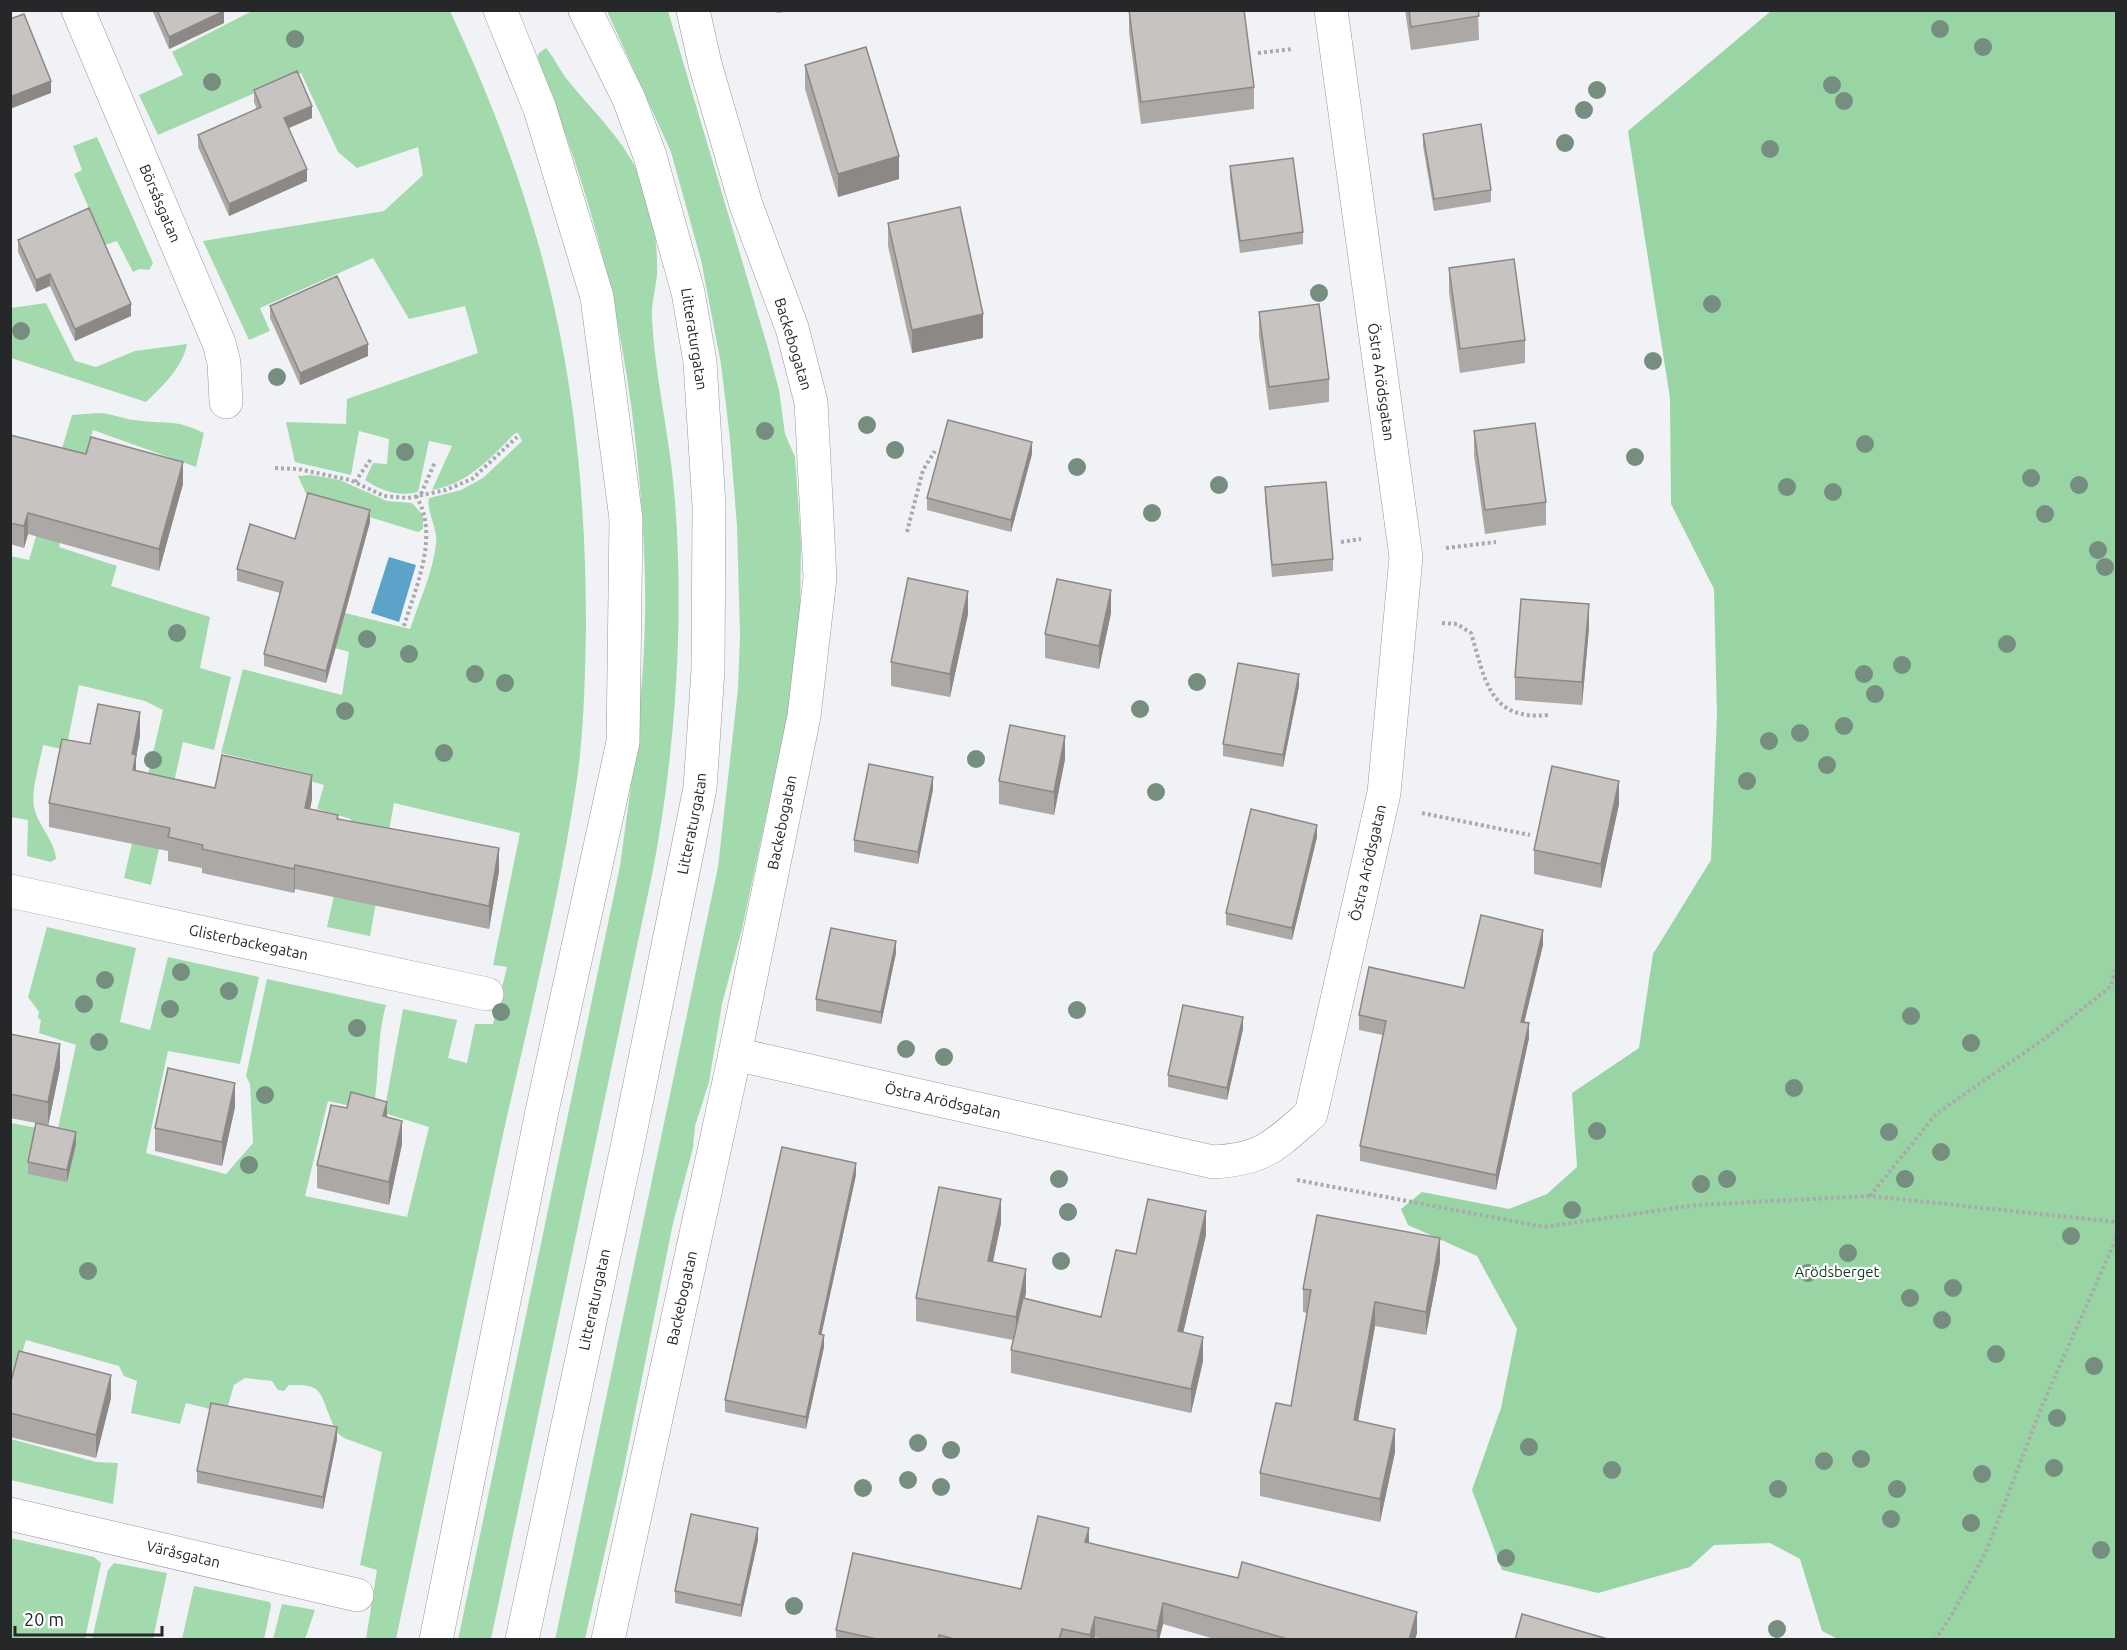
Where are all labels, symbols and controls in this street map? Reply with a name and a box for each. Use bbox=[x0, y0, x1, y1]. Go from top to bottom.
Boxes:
street label: Börsåsgatan bbox=[136, 162, 184, 245]
street label: Litteraturgatan bbox=[678, 287, 711, 391]
street label: Backebogatan bbox=[771, 296, 816, 392]
street label: Östra Arödsgatan bbox=[1365, 322, 1398, 442]
street label: Litteraturgatan bbox=[674, 772, 709, 876]
street label: Backebogatan bbox=[764, 774, 800, 871]
street label: Östra Arödsgatan bbox=[1346, 803, 1389, 923]
street label: Glisterbackegatan bbox=[187, 921, 310, 963]
street label: Östra Arödsgatan bbox=[883, 1079, 1003, 1122]
street label: Litteraturgatan bbox=[575, 1247, 613, 1352]
street label: Backebogatan bbox=[663, 1249, 700, 1347]
park label: Arödsberget bbox=[1794, 1263, 1880, 1280]
street label: Väråsgatan bbox=[145, 1537, 222, 1571]
scale bar bbox=[15, 1599, 162, 1637]
text: 20 m bbox=[24, 1609, 64, 1629]

